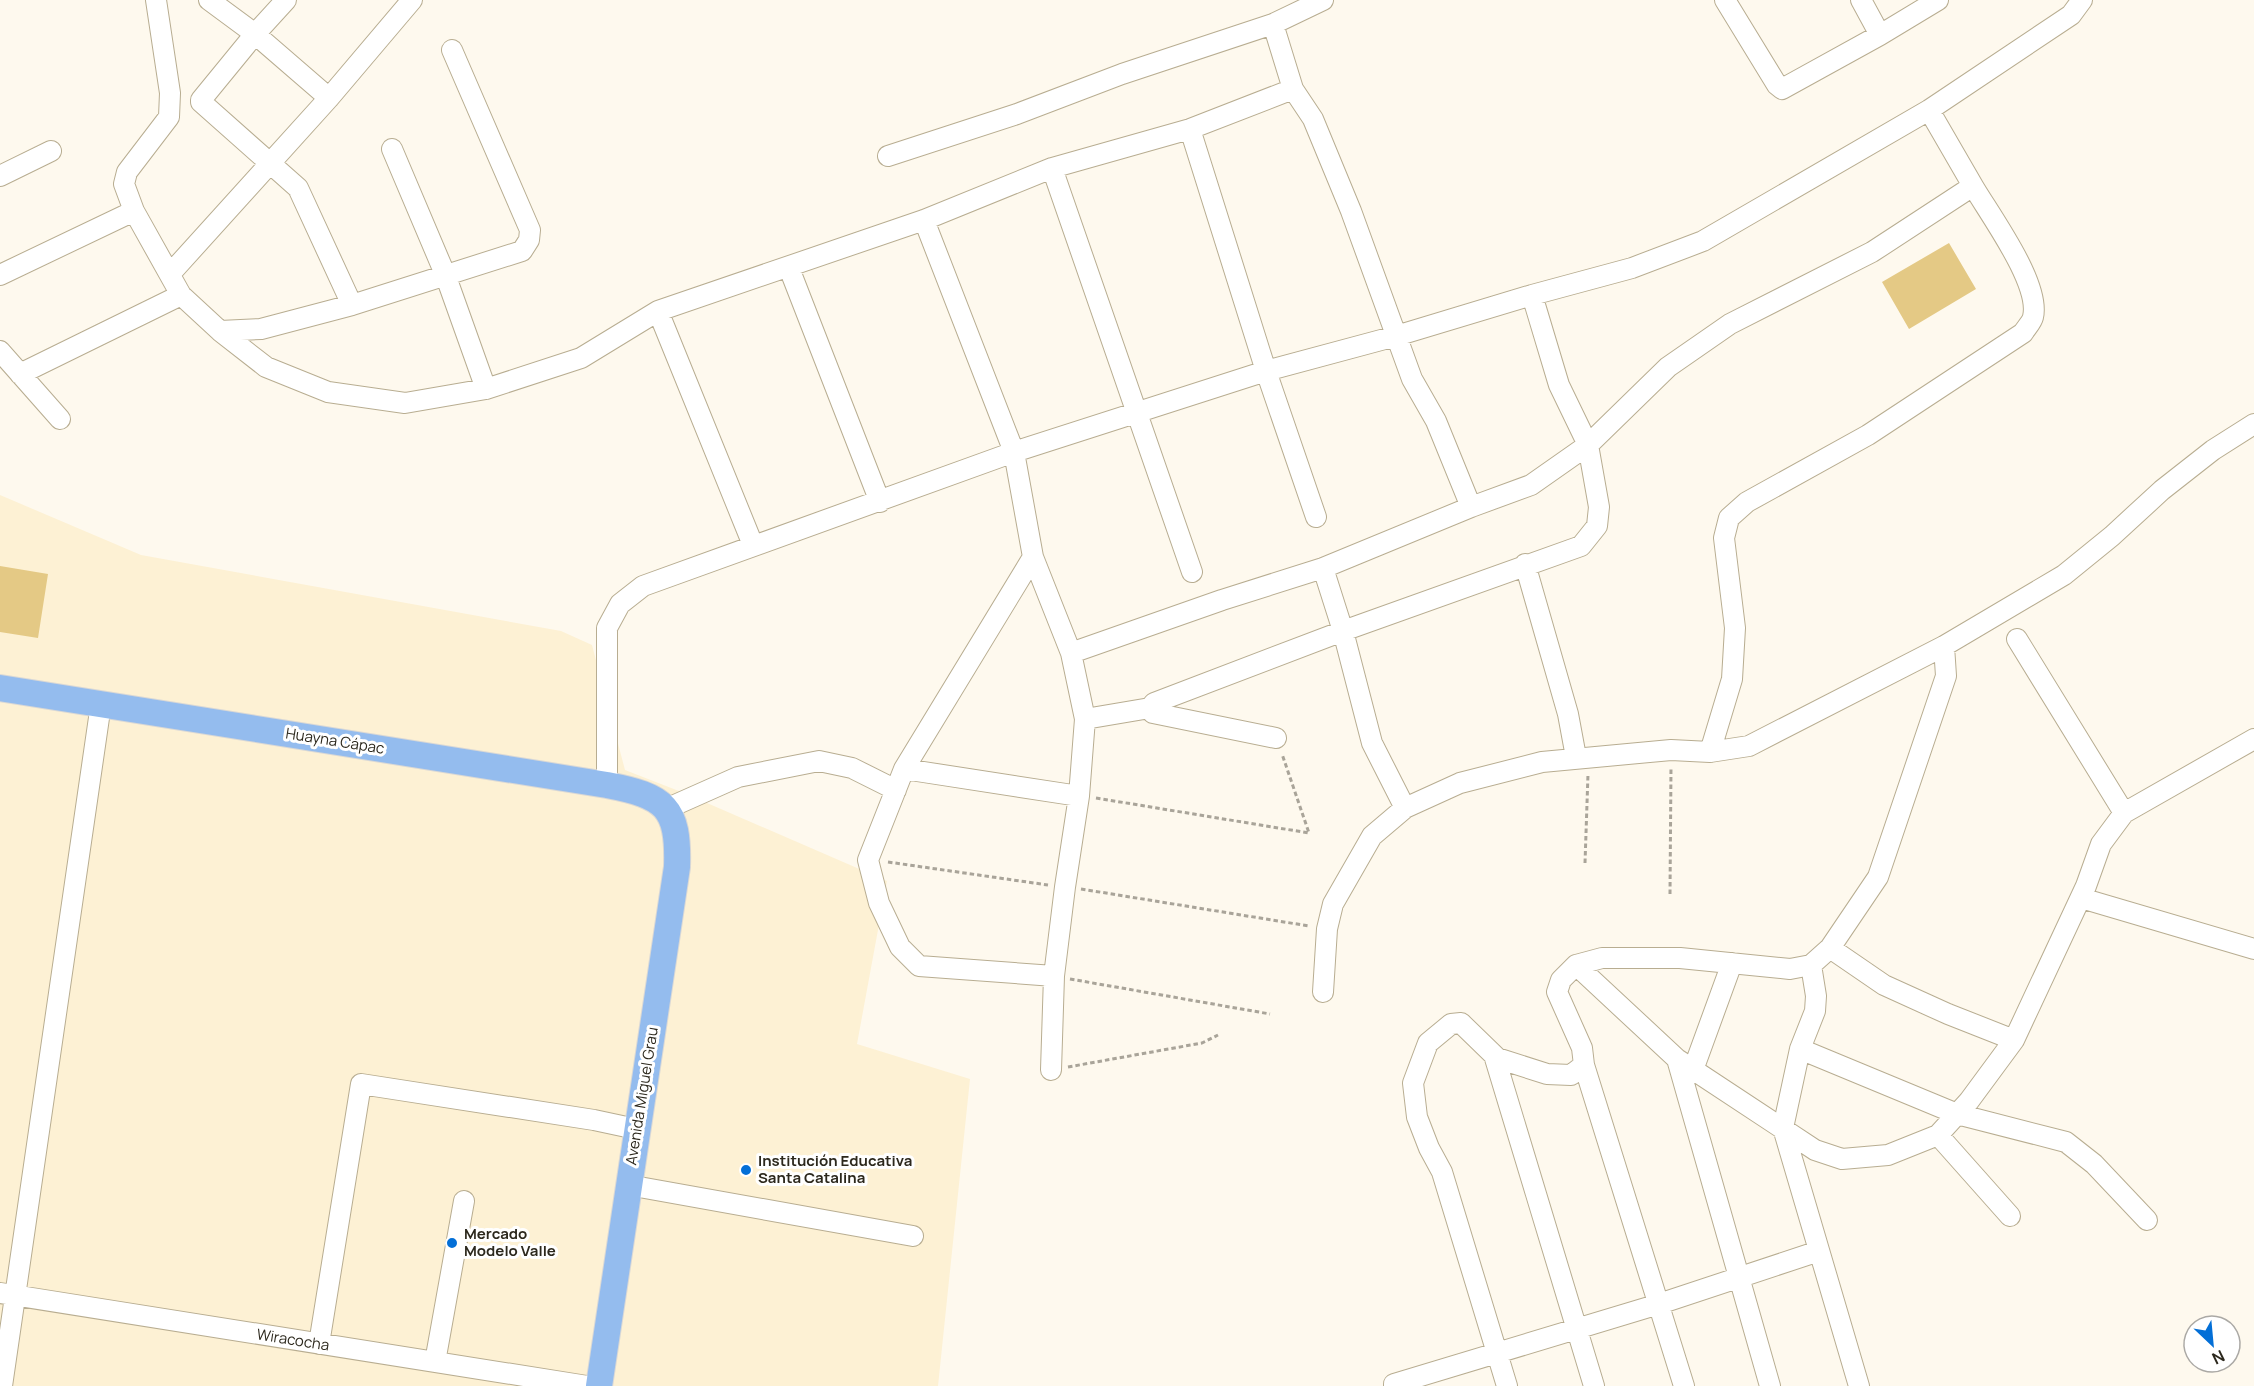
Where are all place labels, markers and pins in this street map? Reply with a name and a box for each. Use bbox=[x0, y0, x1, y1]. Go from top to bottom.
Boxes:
place label: Institución Educativa Santa Catalina bbox=[758, 1150, 912, 1188]
marker: Institución Educativa Santa Catalina bbox=[739, 1163, 753, 1177]
place label: Mercado Modelo Valle bbox=[464, 1223, 556, 1261]
marker: Mercado Modelo Valle bbox=[445, 1236, 459, 1250]

